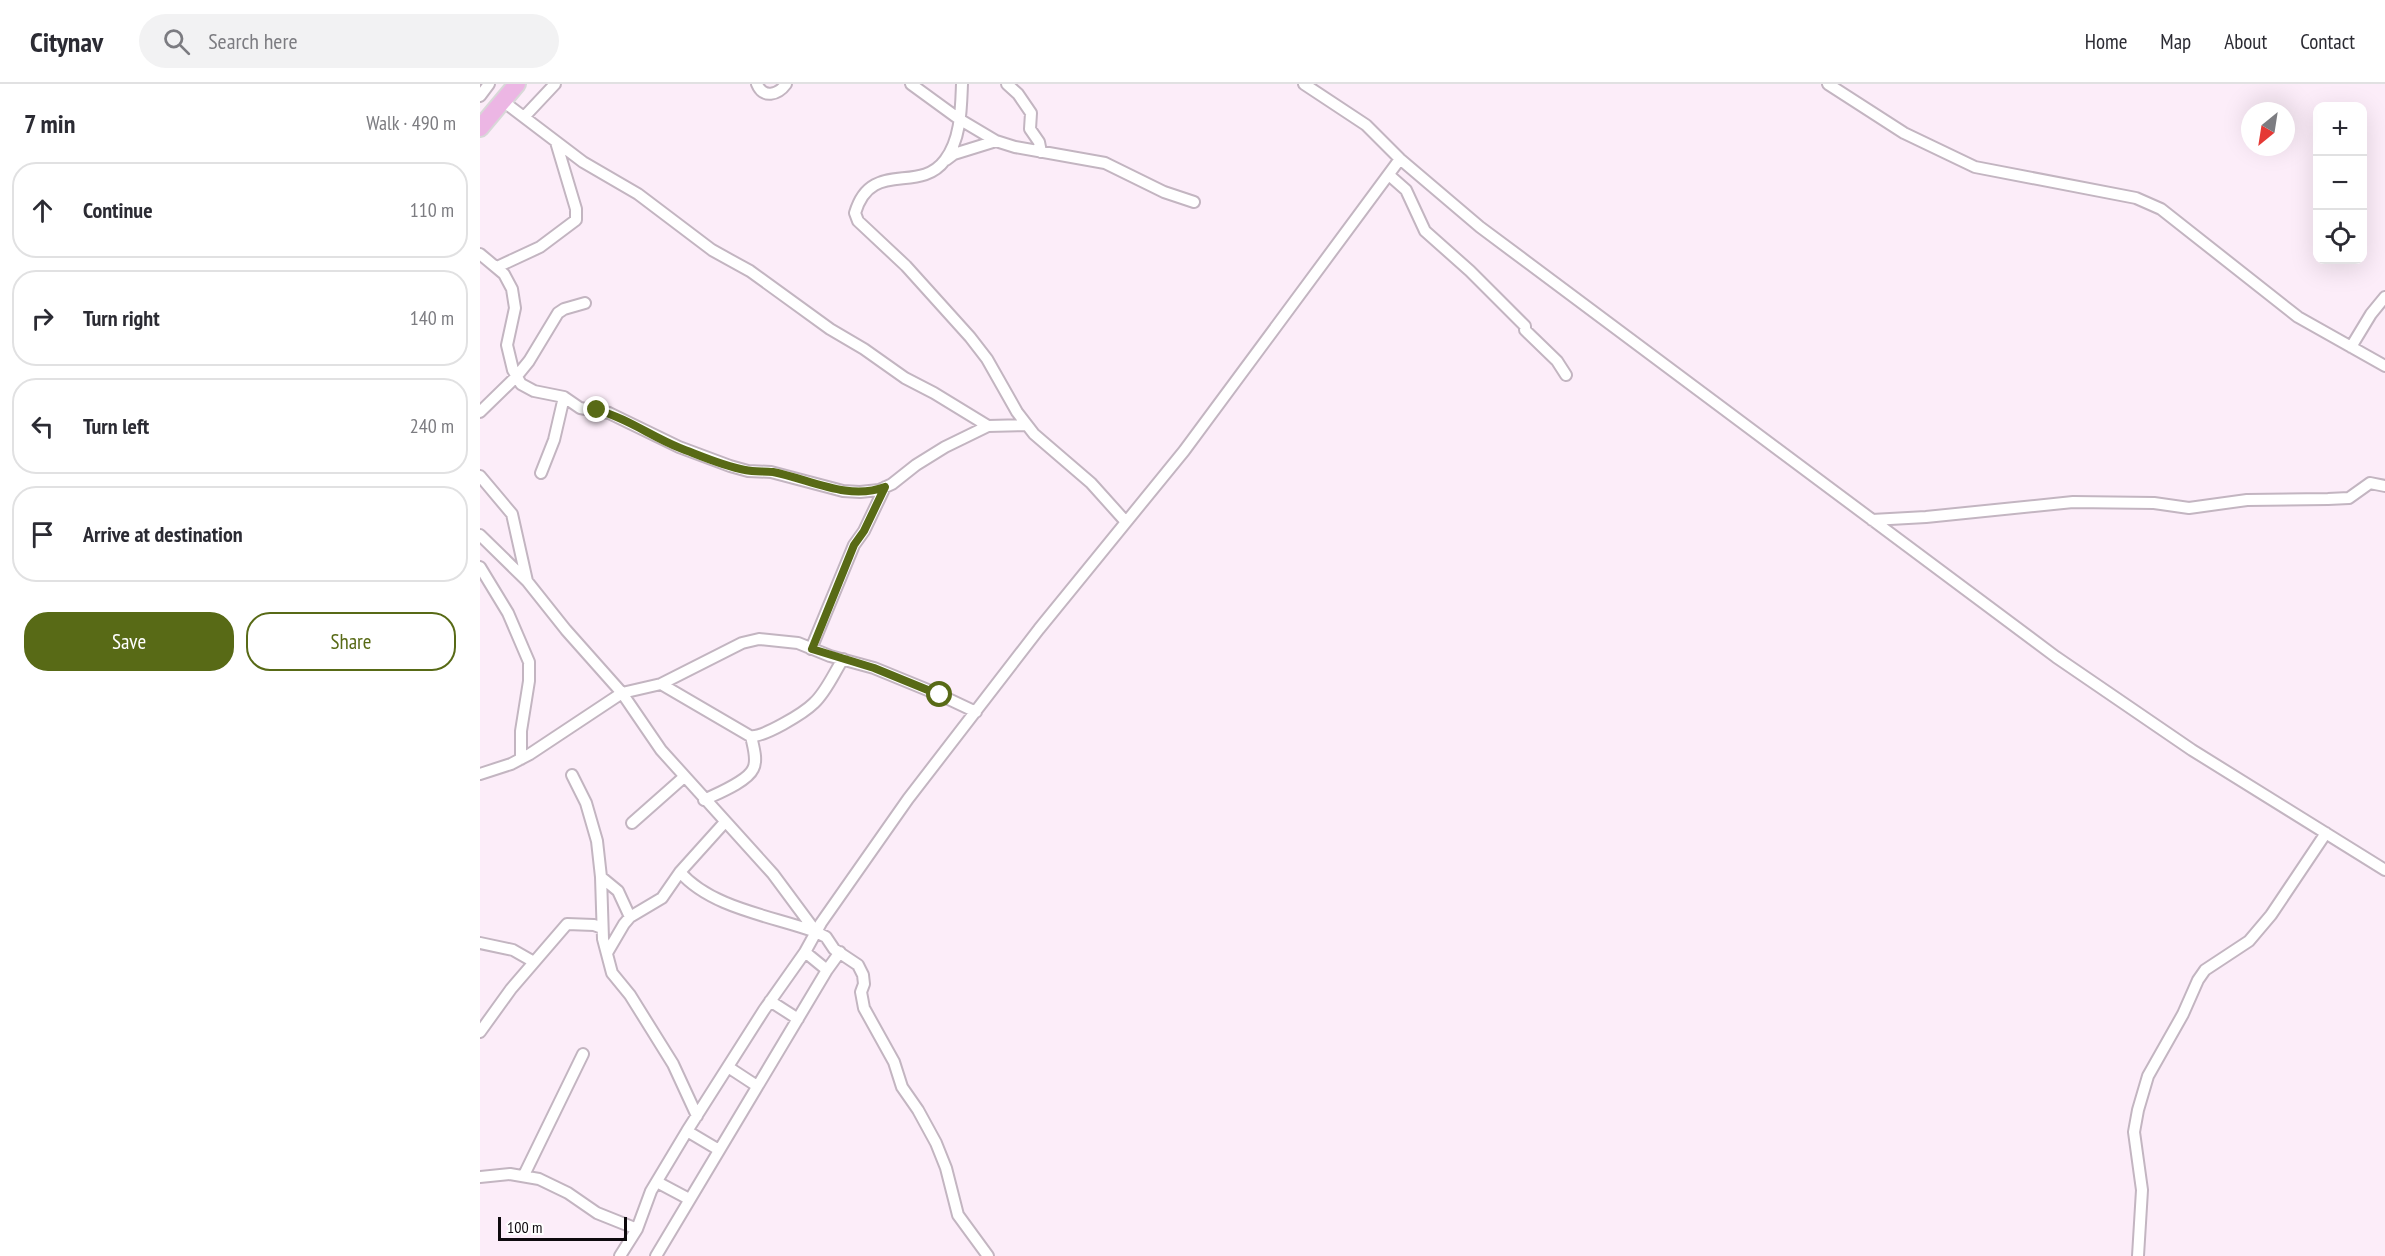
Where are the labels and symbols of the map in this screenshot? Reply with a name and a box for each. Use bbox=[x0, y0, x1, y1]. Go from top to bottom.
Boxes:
north arrow bbox=[2241, 102, 2295, 156]
route end bbox=[583, 396, 609, 422]
route start bbox=[926, 681, 952, 707]
scale bar bbox=[498, 1214, 627, 1242]

